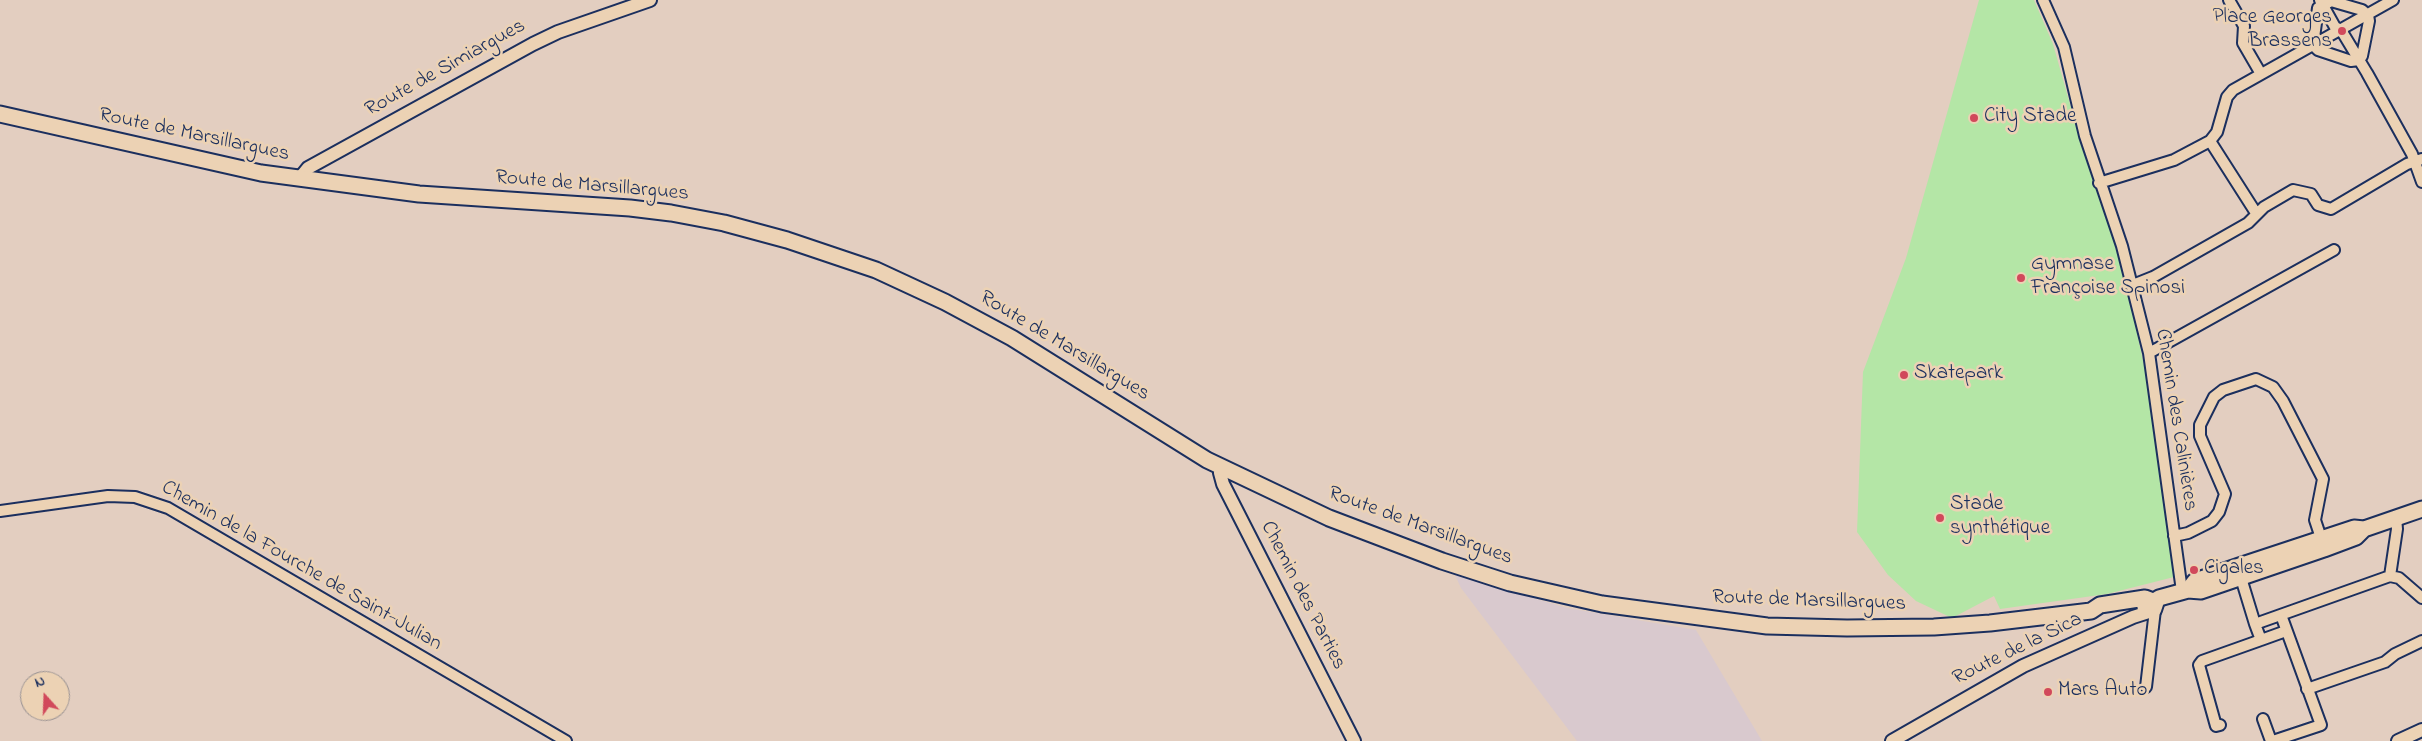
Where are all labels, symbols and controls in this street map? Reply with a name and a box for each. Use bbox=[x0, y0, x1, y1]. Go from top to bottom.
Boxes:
place label: Place Georges Brassens bbox=[2213, 6, 2332, 56]
street label: Route de Simiargues bbox=[361, 15, 531, 123]
marker: Place Georges Brassens bbox=[2336, 25, 2348, 37]
street label: Route de Marsillargues bbox=[96, 103, 292, 169]
place label: City Stade bbox=[1984, 105, 2076, 131]
marker: City Stade bbox=[1968, 112, 1980, 124]
street label: Route de Marsillargues bbox=[494, 166, 690, 208]
place label: Gymnase Françoise Spinosi bbox=[2031, 253, 2185, 303]
marker: Gymnase Françoise Spinosi bbox=[2015, 272, 2027, 284]
street label: Route de Marsillargues bbox=[974, 286, 1154, 408]
street label: Chemin des Calinières bbox=[2148, 327, 2202, 513]
place label: Skatepark bbox=[1914, 362, 2003, 388]
marker: Skatepark bbox=[1898, 369, 1910, 381]
street label: Chemin de la Fourche de Saint-Julian bbox=[156, 476, 446, 658]
street label: Route de Marsillargues bbox=[1324, 482, 1516, 572]
place label: Stade synthétique bbox=[1950, 493, 2050, 543]
marker: Stade synthétique bbox=[1934, 512, 1946, 524]
street label: Chemin des Parties bbox=[1254, 517, 1350, 675]
place label: Cigales bbox=[2204, 557, 2264, 583]
marker: Cigales bbox=[2188, 564, 2200, 576]
street label: Route de Marsillargues bbox=[1712, 586, 1906, 618]
street label: Route de la Sica bbox=[1949, 608, 2087, 692]
north arrow bbox=[20, 671, 70, 721]
text: N bbox=[32, 671, 48, 694]
place label: Mars Auto bbox=[2058, 679, 2147, 705]
marker: Mars Auto bbox=[2042, 686, 2054, 698]

